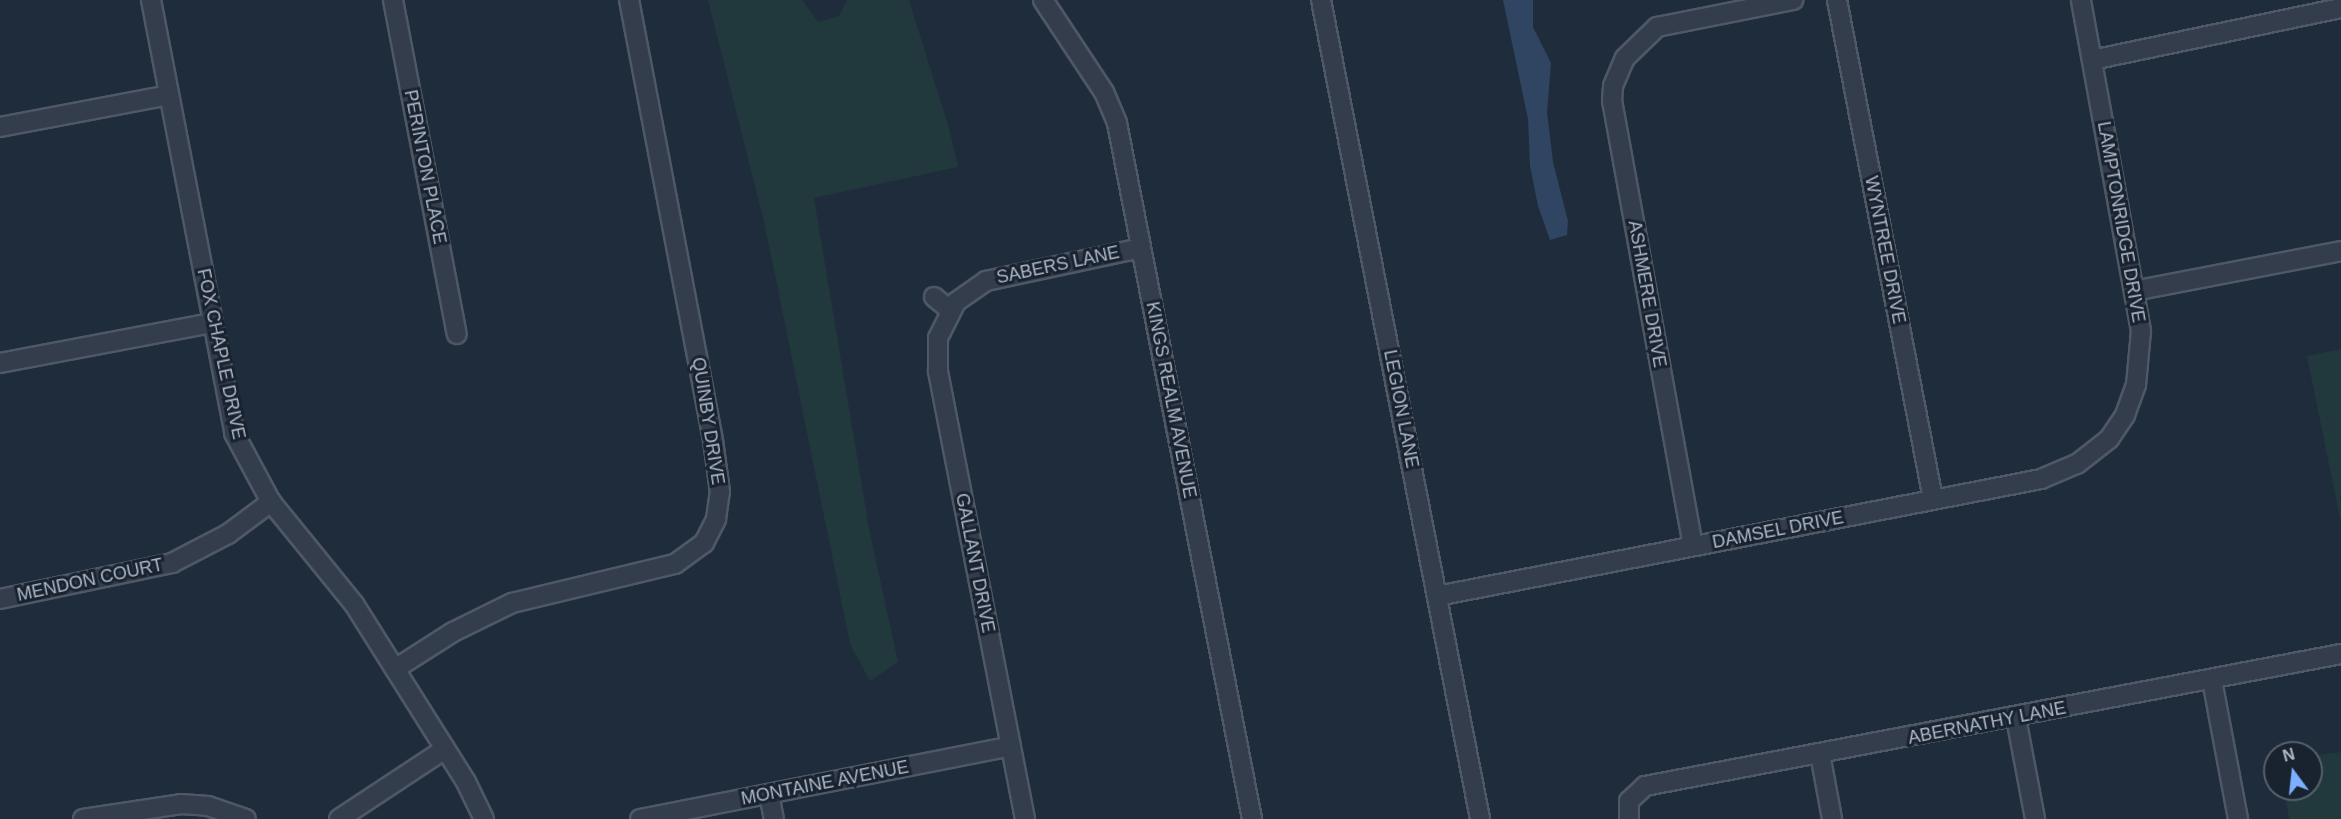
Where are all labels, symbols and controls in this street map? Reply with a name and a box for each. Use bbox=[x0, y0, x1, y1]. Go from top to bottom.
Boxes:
street label: PERINTON PLACE bbox=[399, 88, 451, 246]
street label: LAMPTONRIDGE DRIVE bbox=[2093, 120, 2149, 324]
street label: WYNTREE DRIVE bbox=[1860, 174, 1910, 326]
street label: ASHMERE DRIVE bbox=[1623, 219, 1671, 369]
street label: SABERS LANE bbox=[995, 241, 1121, 289]
street label: FOX CHAPLE DRIVE bbox=[192, 267, 250, 441]
street label: KINGS REALM AVENUE bbox=[1141, 299, 1201, 501]
street label: LEGION LANE bbox=[1379, 348, 1423, 470]
street label: QUINBY DRIVE bbox=[687, 356, 729, 486]
street label: GALLANT DRIVE bbox=[951, 491, 999, 635]
street label: DAMSEL DRIVE bbox=[1710, 507, 1846, 553]
street label: MENDON COURT bbox=[15, 554, 165, 606]
street label: ABERNATHY LANE bbox=[1906, 697, 2068, 749]
north arrow bbox=[2263, 741, 2323, 801]
text: N bbox=[2281, 745, 2297, 765]
street label: MONTAINE AVENUE bbox=[739, 756, 911, 810]

